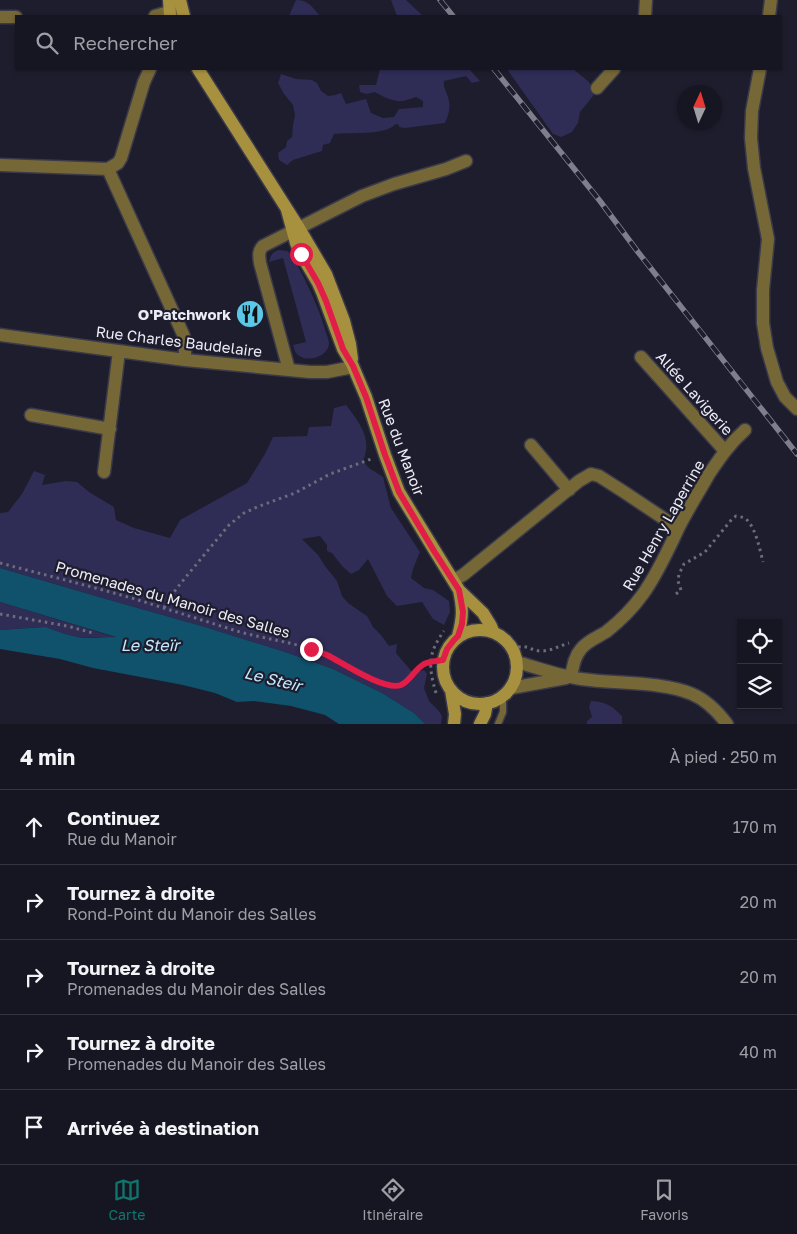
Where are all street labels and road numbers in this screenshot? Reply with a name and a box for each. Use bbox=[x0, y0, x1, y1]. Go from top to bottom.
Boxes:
street label: Rue Charles Baudelaire bbox=[95, 322, 263, 360]
street label: Allée Lavigerie bbox=[653, 348, 737, 439]
street label: Rue du Manoir bbox=[375, 396, 429, 498]
street label: Rue Henry Laperrine bbox=[618, 456, 708, 594]
street label: Promenades du Manoir des Salles bbox=[54, 557, 292, 641]

